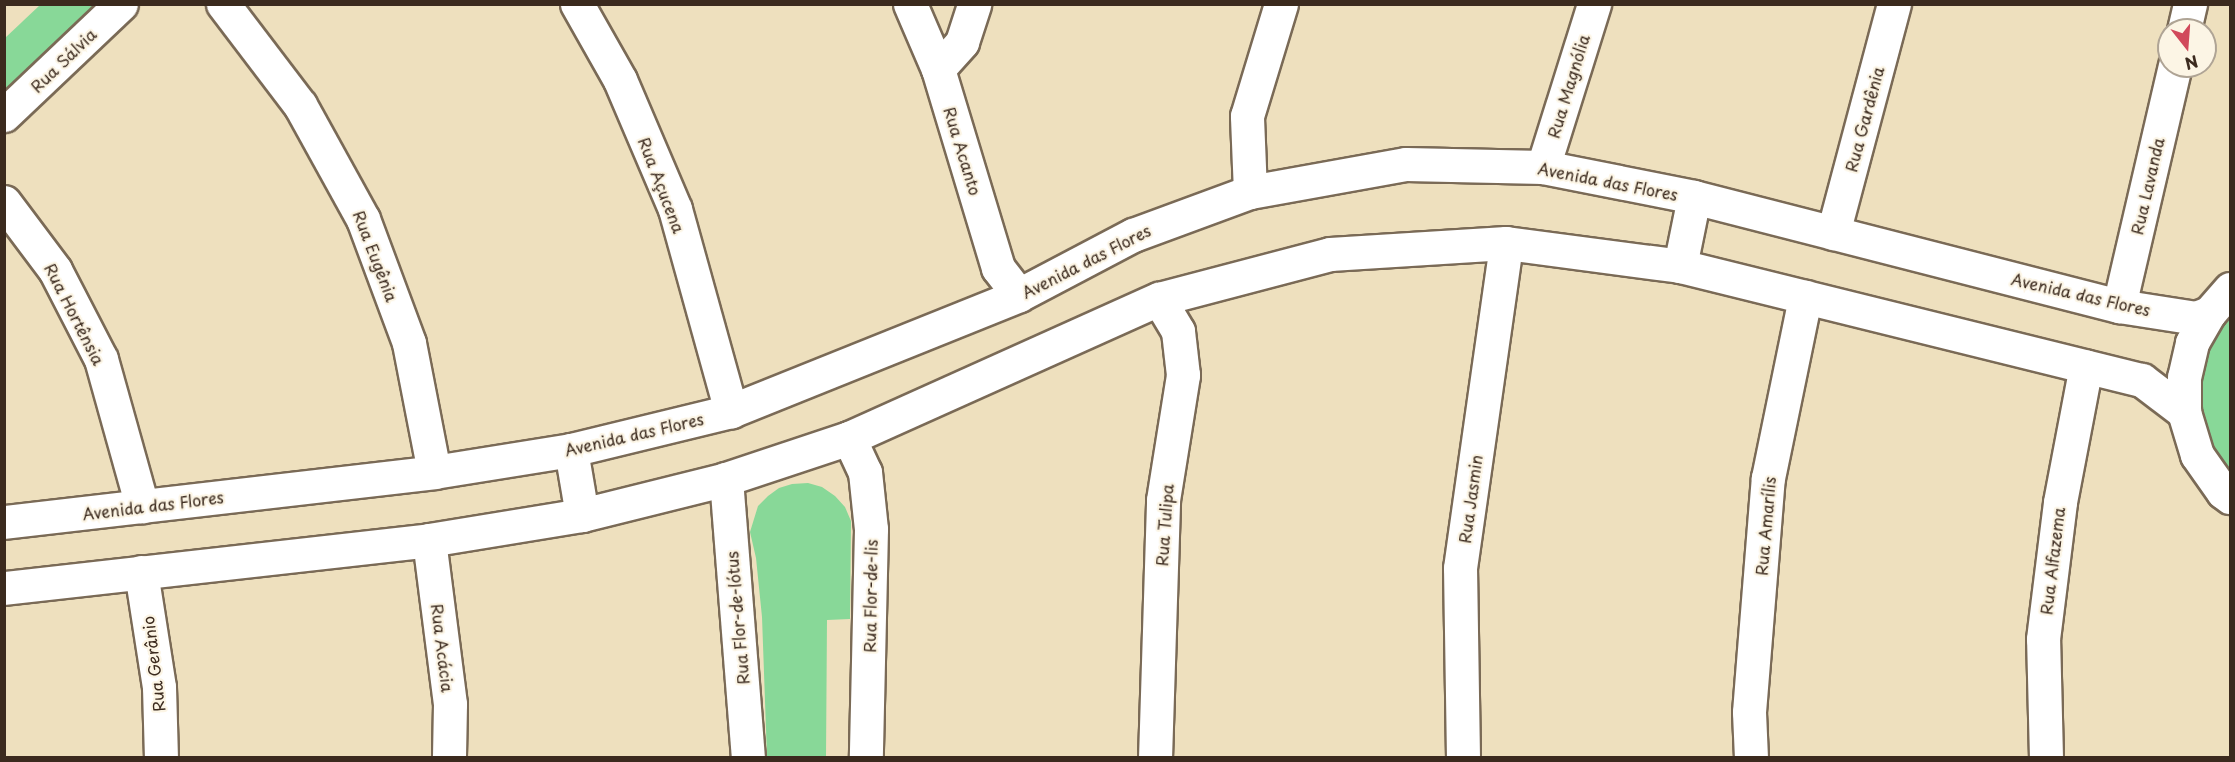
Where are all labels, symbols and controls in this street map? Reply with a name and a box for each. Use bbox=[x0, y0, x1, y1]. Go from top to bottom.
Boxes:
north arrow bbox=[2157, 18, 2217, 78]
street label: Rua Sálvia bbox=[26, 24, 100, 96]
street label: Rua Magnólia bbox=[1543, 32, 1593, 140]
text: N bbox=[2182, 50, 2201, 77]
street label: Rua Gardênia bbox=[1841, 65, 1887, 173]
street label: Rua Acanto bbox=[940, 104, 986, 198]
street label: Rua Açucena bbox=[635, 134, 689, 236]
street label: Rua Lavanda bbox=[2126, 135, 2168, 237]
street label: Avenida das Flores bbox=[1536, 158, 1680, 204]
street label: Rua Eugênia bbox=[350, 208, 402, 304]
street label: Avenida das Flores bbox=[1018, 220, 1154, 302]
street label: Rua Hortênsia bbox=[41, 260, 109, 368]
street label: Avenida das Flores bbox=[2009, 269, 2153, 319]
street label: Avenida das Flores bbox=[562, 409, 706, 459]
street label: Rua Jasmin bbox=[1454, 452, 1486, 546]
street label: Rua Amarílis bbox=[1751, 475, 1779, 577]
street label: Rua Tulipa bbox=[1152, 483, 1176, 567]
street label: Avenida das Flores bbox=[81, 487, 225, 523]
street label: Rua Alfazema bbox=[2036, 506, 2068, 616]
street label: Rua Flor-de-lis bbox=[859, 539, 881, 653]
street label: Rua Flor-de-lótus bbox=[722, 550, 752, 686]
street label: Rua Acácia bbox=[428, 602, 458, 694]
street label: Rua Gerânio bbox=[138, 614, 168, 714]

